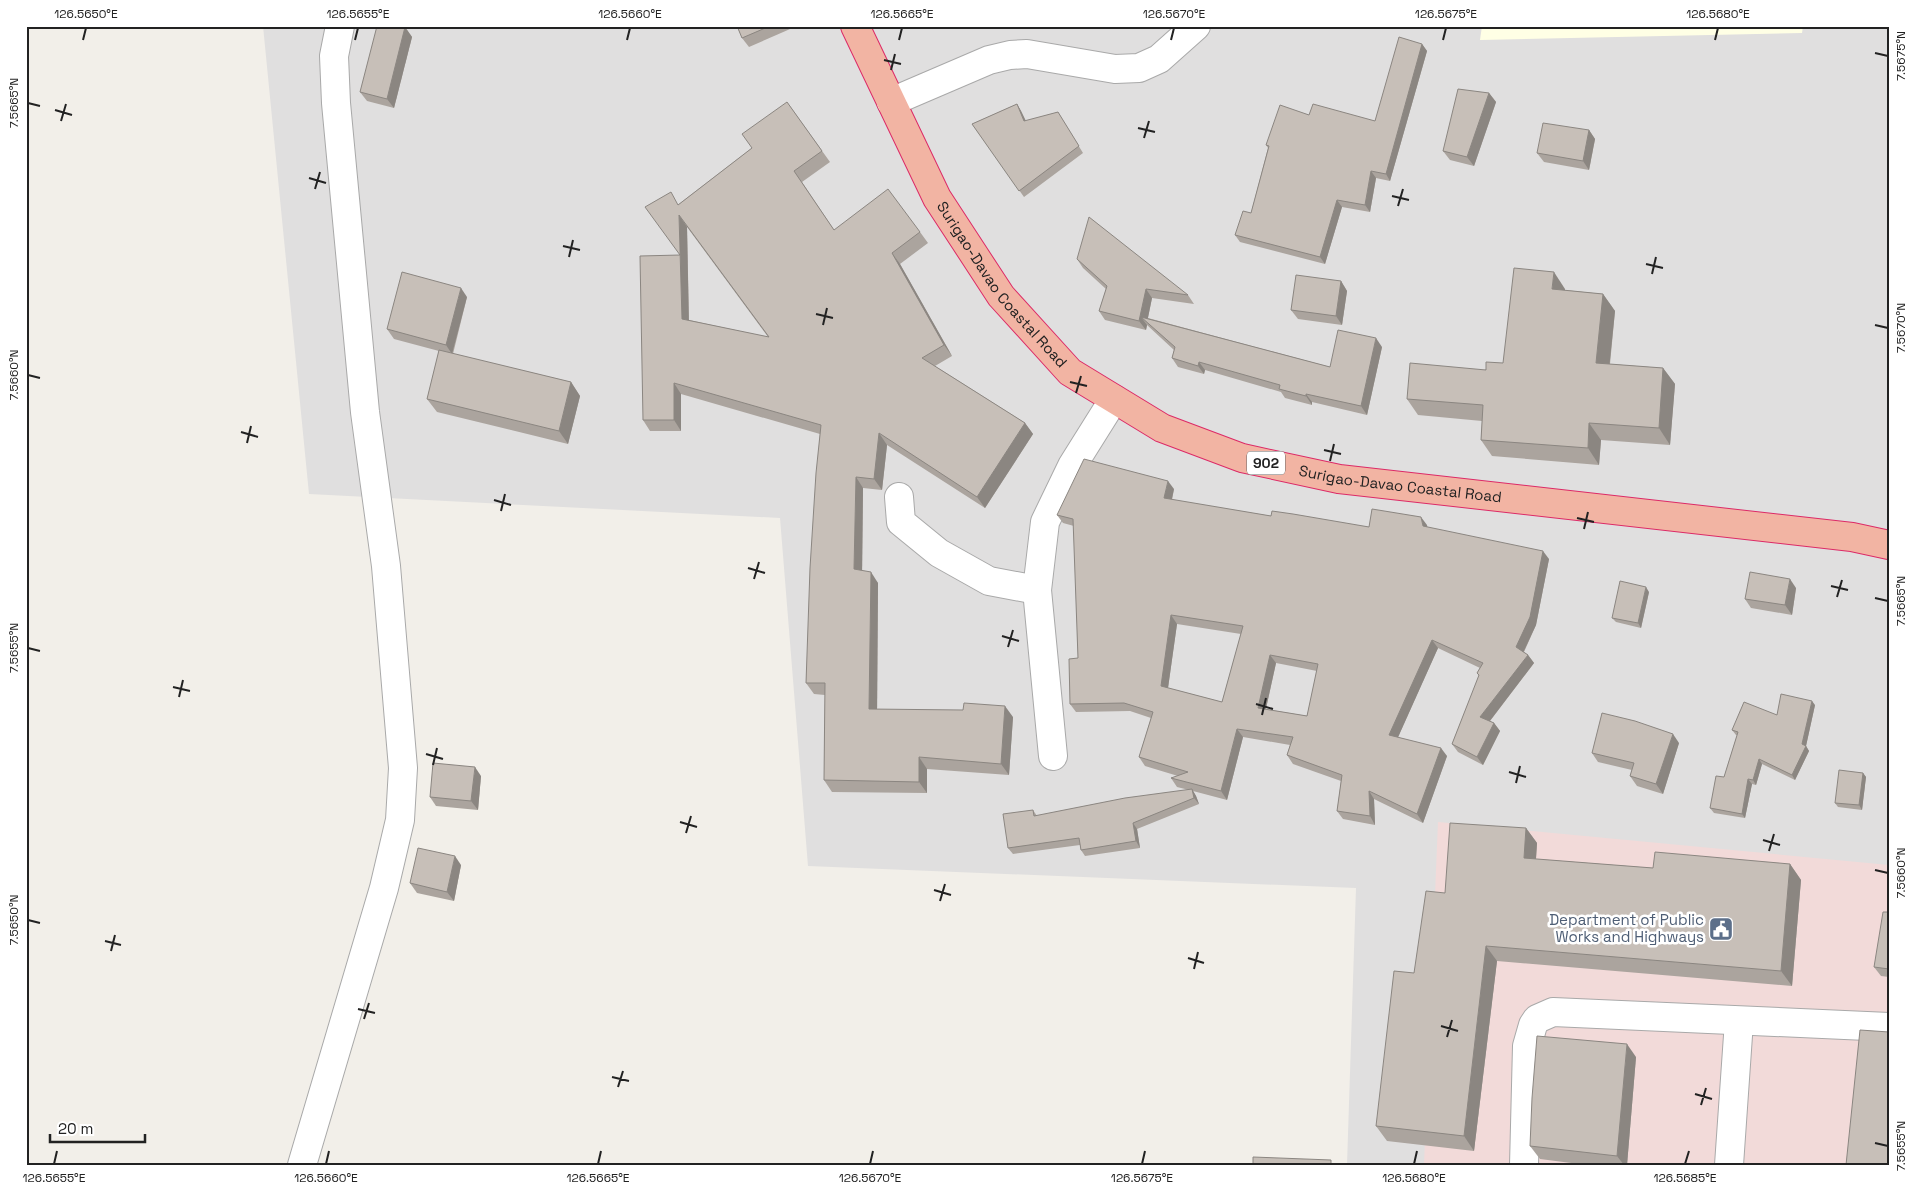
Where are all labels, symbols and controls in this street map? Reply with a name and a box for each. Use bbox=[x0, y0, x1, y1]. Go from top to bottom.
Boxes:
text: 126.5650°E bbox=[54, 6, 118, 22]
text: 126.5655°E bbox=[327, 6, 390, 22]
text: 126.5660°E bbox=[598, 6, 662, 22]
text: 126.5665°E bbox=[870, 6, 934, 22]
text: 126.5670°E bbox=[1143, 6, 1206, 22]
text: 126.5675°E bbox=[1415, 6, 1477, 22]
text: 126.5680°E bbox=[1686, 6, 1750, 22]
text: 7.5675°N bbox=[1893, 31, 1909, 81]
text: 7.5665°N bbox=[6, 78, 22, 128]
street label: Surigao-Davao Coastal Road bbox=[933, 198, 1071, 371]
text: 7.5670°N bbox=[1893, 303, 1909, 353]
text: 7.5660°N bbox=[6, 349, 22, 401]
road number: 902 bbox=[1247, 452, 1285, 474]
street label: Surigao-Davao Coastal Road bbox=[1297, 461, 1503, 506]
text: 7.5665°N bbox=[1893, 576, 1909, 626]
text: 7.5655°N bbox=[6, 623, 22, 673]
text: 7.5660°N bbox=[1893, 847, 1909, 899]
text: 7.5650°N bbox=[6, 895, 22, 945]
place label: Department of Public Works and Highways bbox=[1549, 910, 1704, 946]
public building icon: Department of Public Works and Highways bbox=[1708, 916, 1734, 942]
scale bar bbox=[50, 1111, 145, 1143]
text: 20 m bbox=[58, 1119, 93, 1138]
text: 7.5655°N bbox=[1893, 1121, 1909, 1171]
text: 126.5655°E bbox=[23, 1170, 86, 1186]
text: 126.5660°E bbox=[294, 1170, 358, 1186]
text: 126.5665°E bbox=[566, 1170, 630, 1186]
text: 126.5670°E bbox=[839, 1170, 902, 1186]
text: 126.5675°E bbox=[1111, 1170, 1173, 1186]
text: 126.5680°E bbox=[1382, 1170, 1446, 1186]
text: 126.5685°E bbox=[1653, 1170, 1717, 1186]

